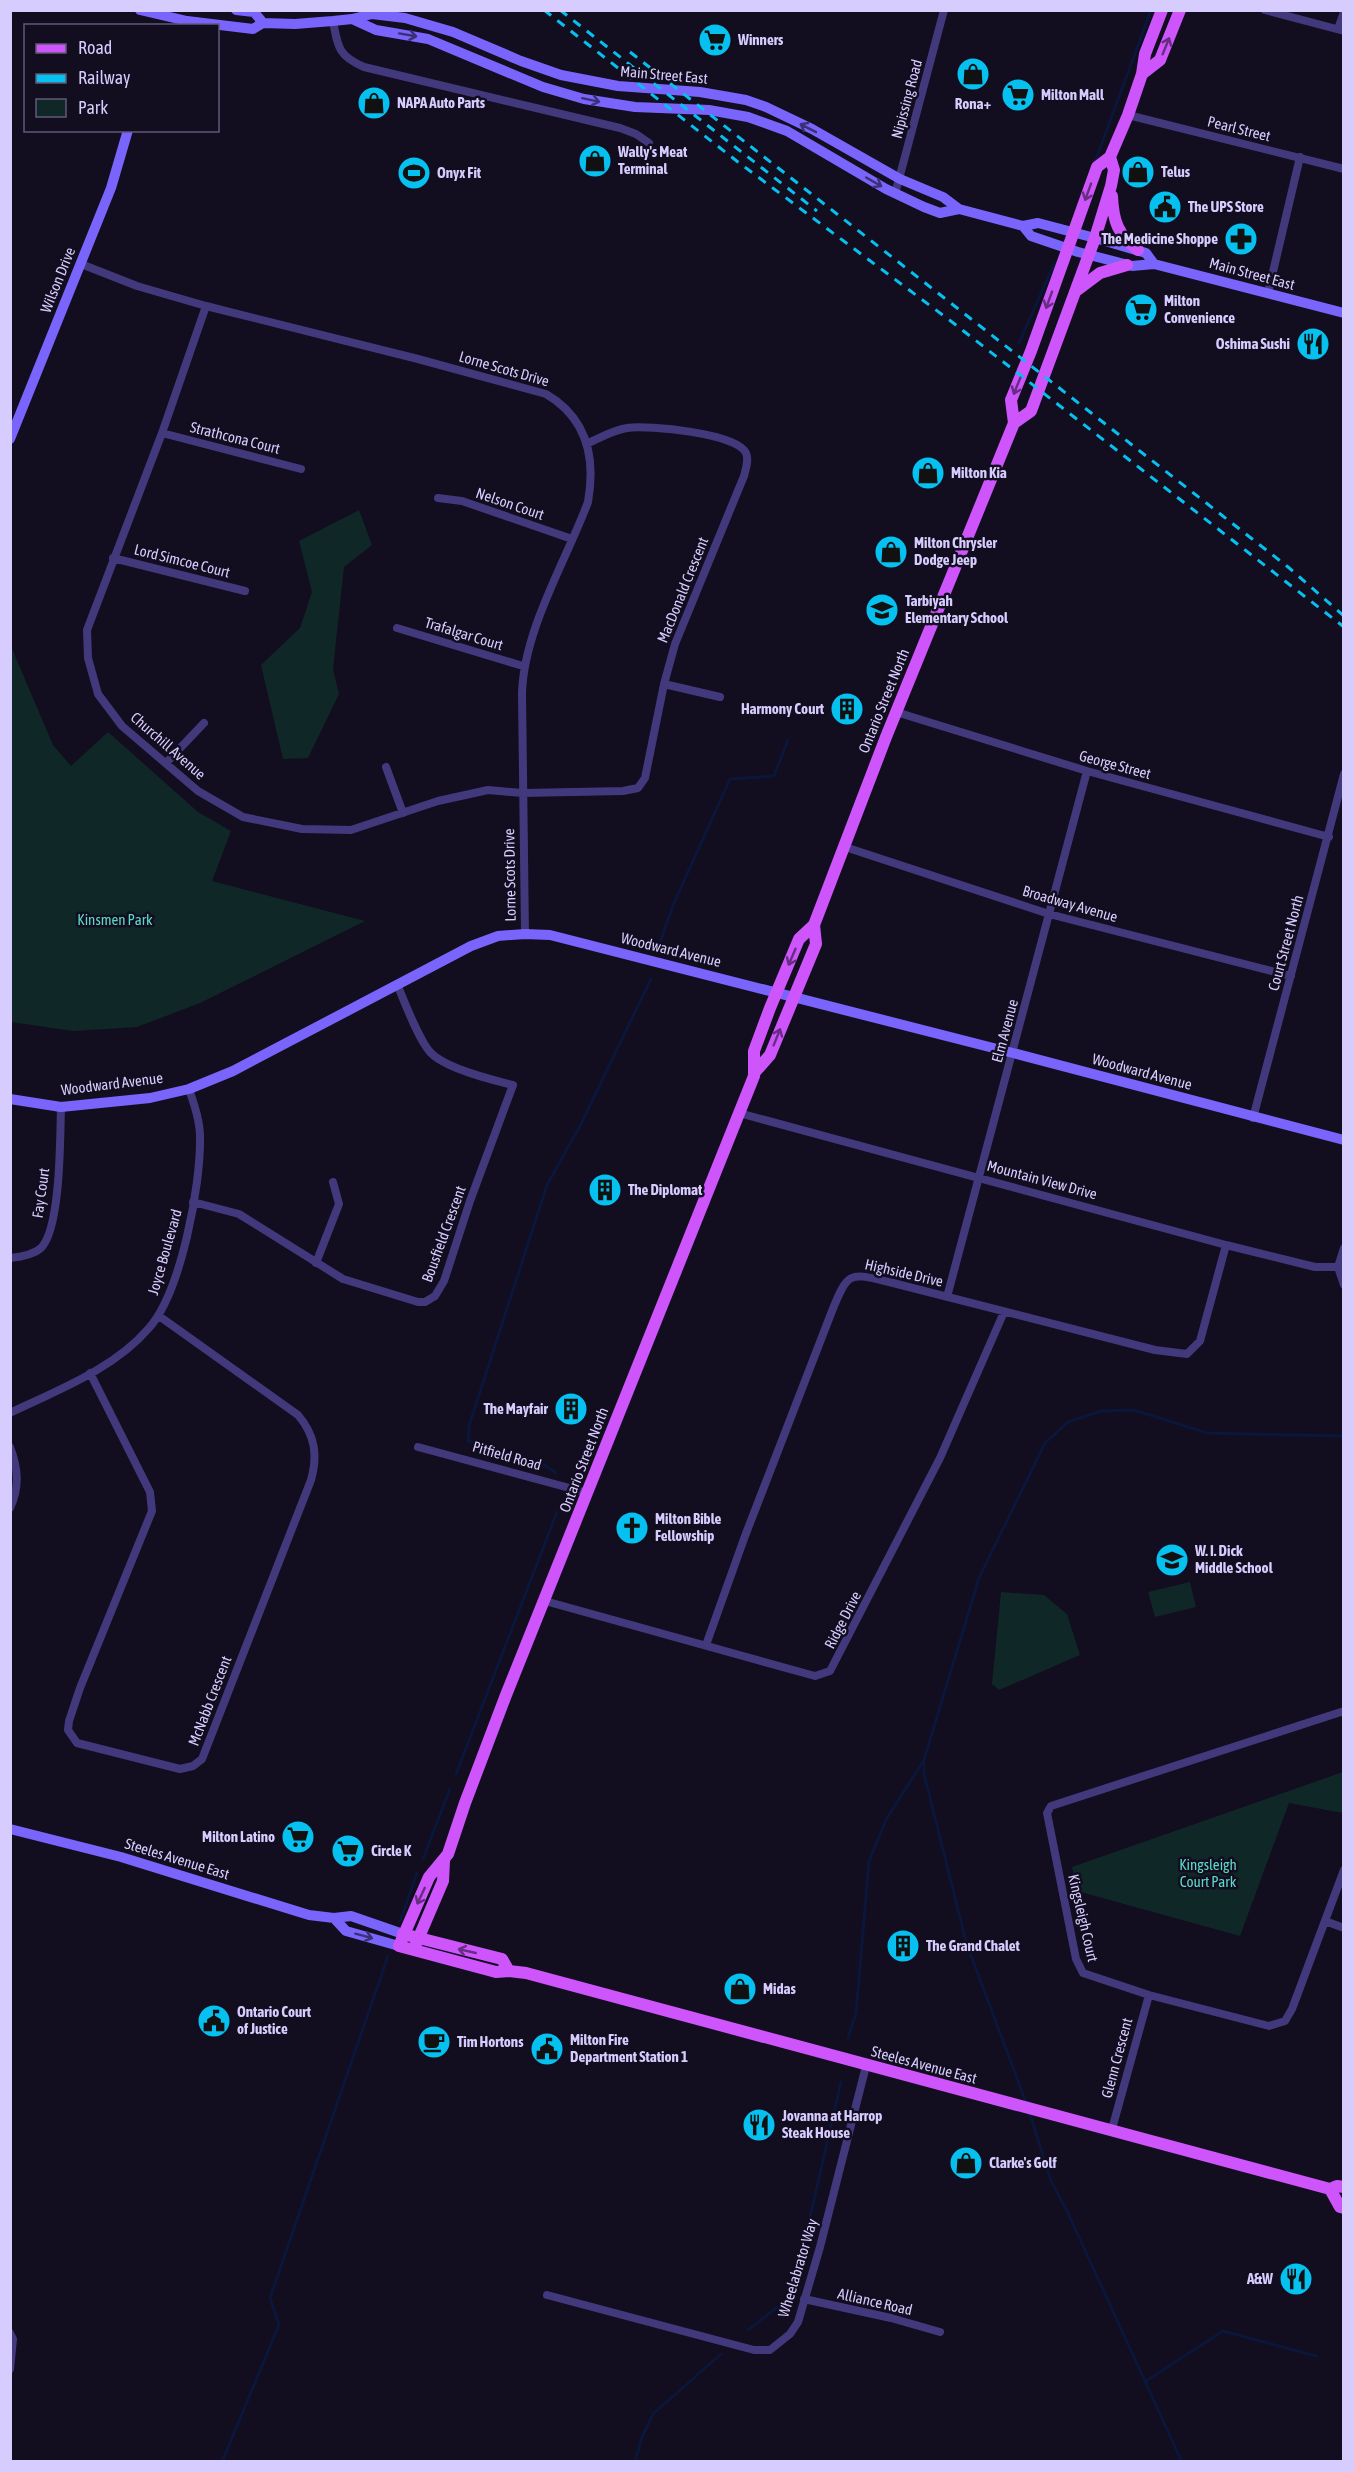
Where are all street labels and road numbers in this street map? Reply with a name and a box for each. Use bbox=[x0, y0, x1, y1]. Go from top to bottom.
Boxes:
street label: Nipissing Road bbox=[888, 57, 925, 140]
street label: Main Street East bbox=[620, 62, 709, 87]
street label: Pearl Street bbox=[1206, 112, 1272, 145]
street label: Wilson Drive bbox=[37, 244, 78, 315]
street label: Main Street East bbox=[1208, 254, 1297, 293]
street label: Lorne Scots Drive bbox=[457, 348, 551, 390]
street label: Strathcona Court bbox=[188, 418, 282, 457]
street label: Nelson Court bbox=[474, 484, 546, 523]
street label: MacDonald Crescent bbox=[654, 534, 711, 645]
street label: Lord Simcoe Court bbox=[132, 540, 232, 581]
street label: Trafalgar Court bbox=[423, 614, 505, 653]
street label: Ontario Street North bbox=[855, 646, 912, 755]
street label: Churchill Avenue bbox=[127, 709, 209, 783]
street label: George Street bbox=[1077, 747, 1153, 782]
street label: Lorne Scots Drive bbox=[500, 828, 519, 922]
street label: Broadway Avenue bbox=[1021, 882, 1120, 925]
street label: Court Street North bbox=[1265, 893, 1306, 993]
street label: Woodward Avenue bbox=[619, 929, 723, 970]
street label: Elm Avenue bbox=[988, 997, 1021, 1064]
street label: Woodward Avenue bbox=[1090, 1050, 1194, 1093]
street label: Woodward Avenue bbox=[60, 1069, 164, 1098]
street label: Mountain View Drive bbox=[985, 1157, 1099, 1202]
street label: Fay Court bbox=[29, 1167, 52, 1219]
street label: Bousfield Crescent bbox=[418, 1183, 469, 1284]
street label: Joyce Boulevard bbox=[144, 1207, 185, 1297]
street label: Highside Drive bbox=[863, 1255, 945, 1290]
street label: Ontario Street North bbox=[556, 1405, 611, 1515]
street label: Pitfield Road bbox=[471, 1438, 544, 1473]
street label: Ridge Drive bbox=[821, 1588, 864, 1651]
street label: McNabb Crescent bbox=[185, 1653, 234, 1748]
street label: Steeles Avenue East bbox=[123, 1835, 232, 1883]
street label: Kingsleigh Court bbox=[1065, 1872, 1102, 1963]
street label: Glenn Crescent bbox=[1098, 2016, 1135, 2100]
street label: Steeles Avenue East bbox=[869, 2042, 979, 2087]
street label: Wheelabrator Way bbox=[774, 2217, 821, 2319]
street label: Alliance Road bbox=[836, 2285, 914, 2318]

